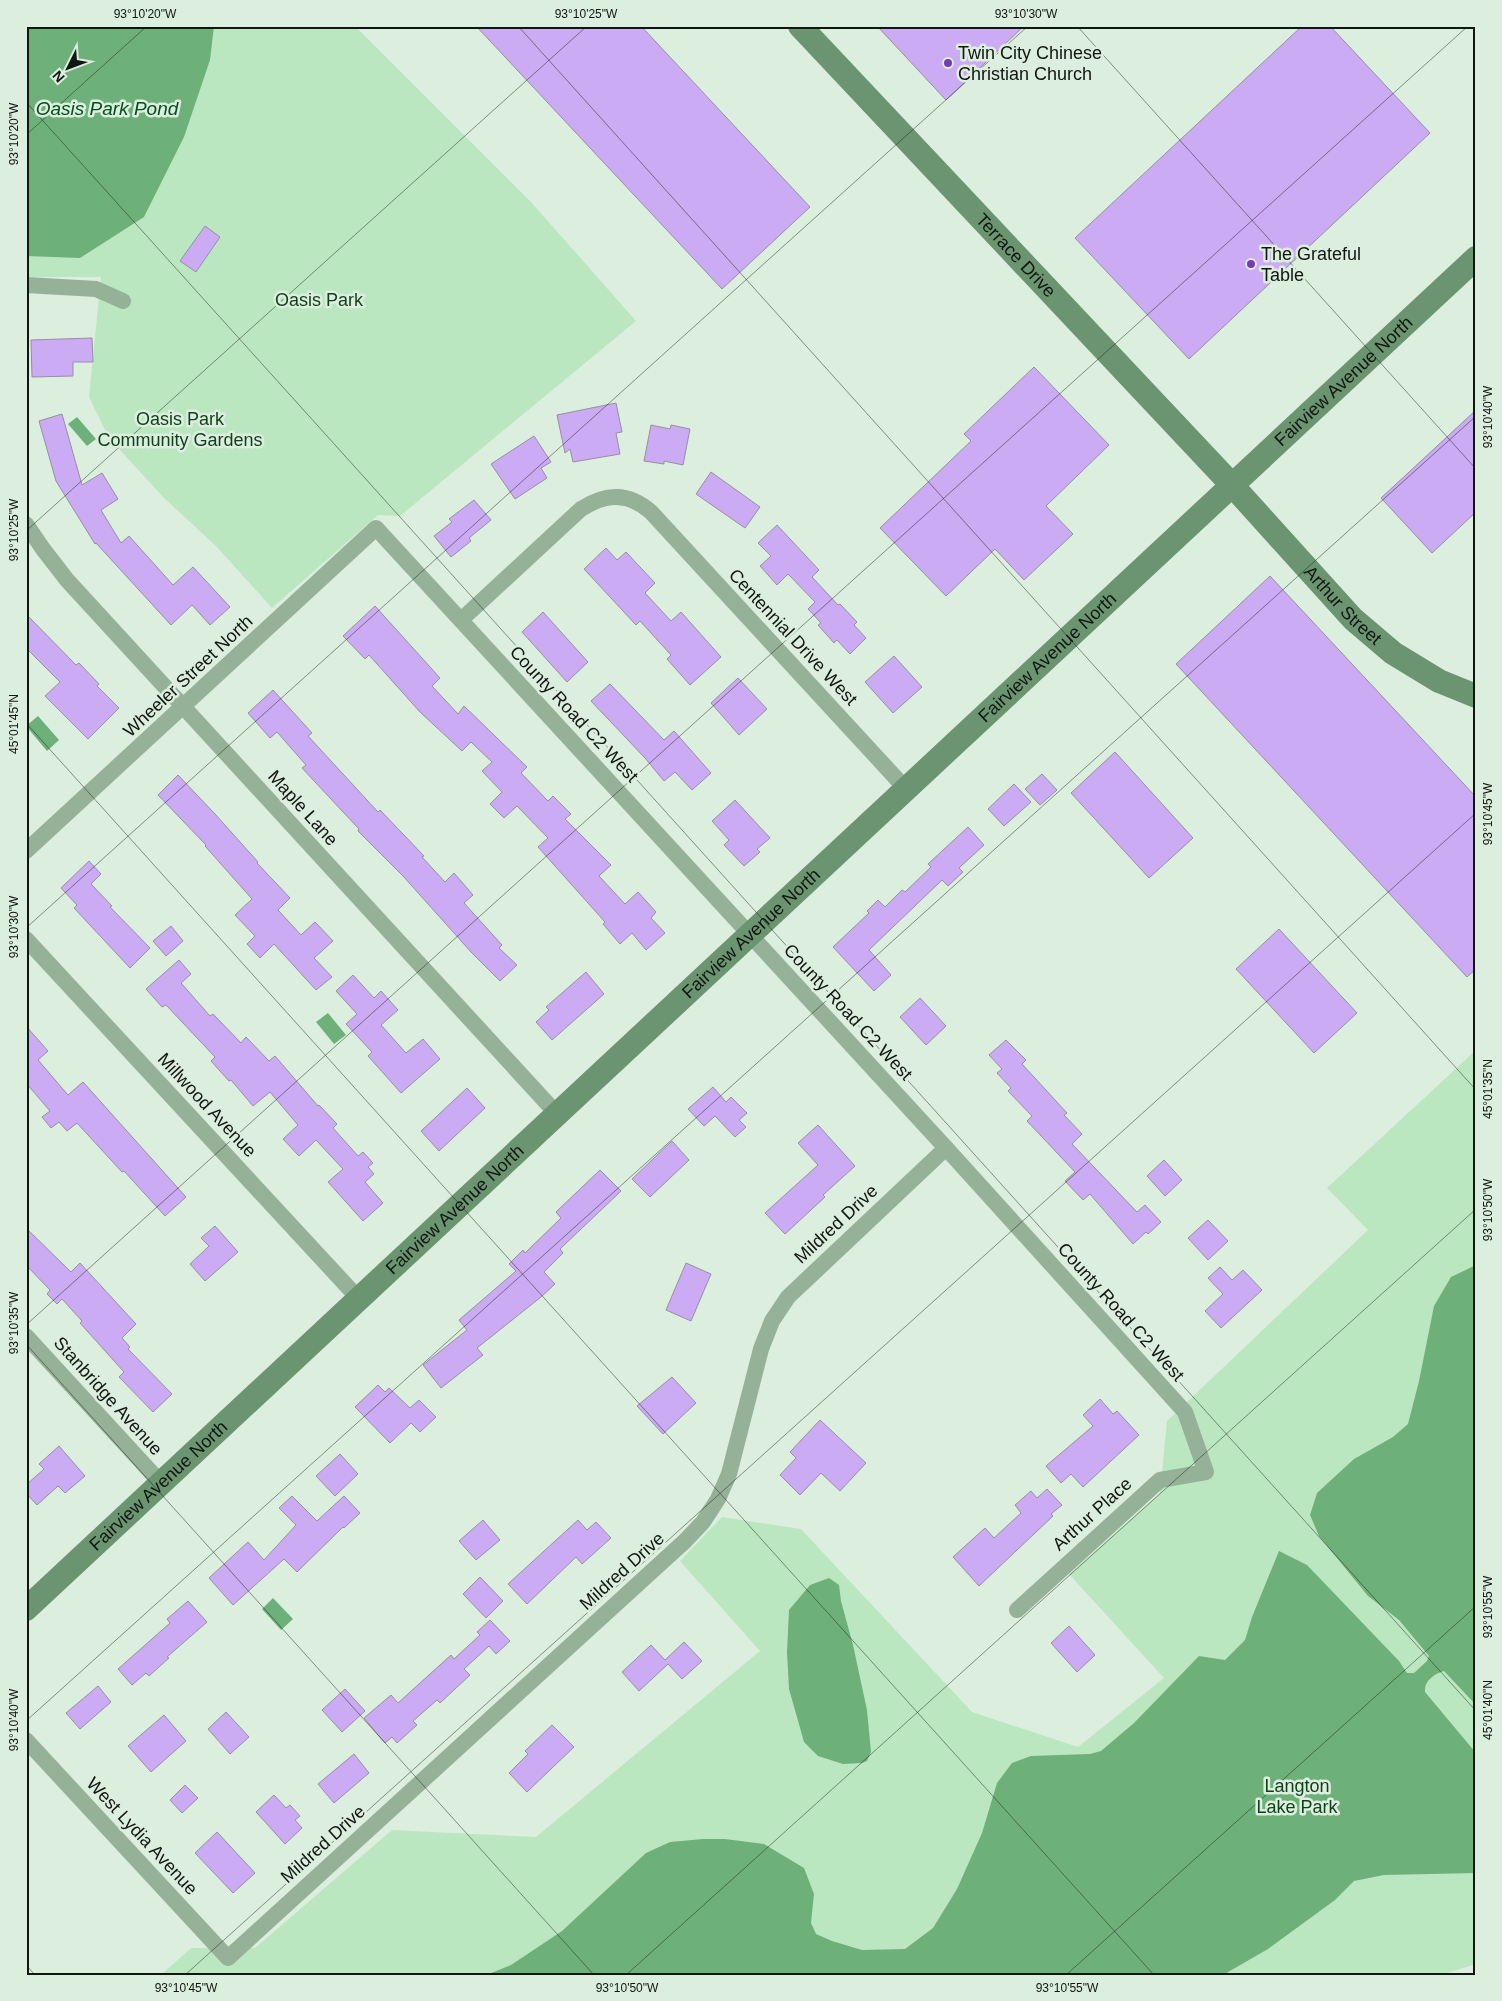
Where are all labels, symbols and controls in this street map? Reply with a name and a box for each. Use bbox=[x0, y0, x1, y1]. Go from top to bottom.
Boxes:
text: 93°10'20"W bbox=[114, 7, 177, 21]
text: 93°10'25"W bbox=[555, 7, 618, 21]
text: 93°10'30"W bbox=[995, 7, 1058, 21]
north arrow bbox=[42, 42, 92, 92]
place label: Twin City Chinese Christian Church bbox=[958, 43, 1102, 84]
marker: Twin City Chinese Christian Church bbox=[942, 57, 954, 69]
text: N bbox=[49, 68, 68, 86]
water label: Oasis Park Pond bbox=[36, 98, 180, 119]
text: 93°10'20"W bbox=[7, 102, 21, 165]
street label: Terrace Drive bbox=[972, 210, 1060, 301]
place label: The Grateful Table bbox=[1261, 244, 1361, 285]
marker: The Grateful Table bbox=[1245, 258, 1257, 270]
park label: Oasis Park bbox=[275, 290, 364, 310]
street label: Fairview Avenue North bbox=[1271, 312, 1417, 450]
text: 93°10'40"W bbox=[1481, 385, 1495, 448]
park label: Oasis Park Community Gardens bbox=[97, 409, 263, 450]
text: 93°10'25"W bbox=[7, 498, 21, 561]
street label: Arthur Street bbox=[1300, 562, 1386, 649]
street label: Centennial Drive West bbox=[725, 565, 861, 709]
street label: Fairview Avenue North bbox=[974, 588, 1120, 726]
street label: Wheeler Street North bbox=[119, 611, 257, 741]
street label: County Road C2 West bbox=[506, 642, 642, 786]
text: 45°01'45"N bbox=[7, 694, 21, 754]
street label: Maple Lane bbox=[264, 766, 342, 850]
text: 93°10'45"W bbox=[1481, 782, 1495, 845]
street label: Fairview Avenue North bbox=[678, 864, 824, 1002]
text: 93°10'30"W bbox=[7, 895, 21, 958]
street label: County Road C2 West bbox=[780, 940, 916, 1084]
street label: Millwood Avenue bbox=[154, 1049, 260, 1161]
text: 45°01'35"N bbox=[1481, 1059, 1495, 1119]
street label: Fairview Avenue North bbox=[382, 1141, 528, 1278]
text: 93°10'50"W bbox=[1481, 1178, 1495, 1241]
street label: Mildred Drive bbox=[790, 1181, 882, 1267]
street label: County Road C2 West bbox=[1054, 1239, 1188, 1385]
text: 93°10'35"W bbox=[7, 1291, 21, 1354]
street label: Stanbridge Avenue bbox=[50, 1333, 166, 1459]
street label: Fairview Avenue North bbox=[85, 1417, 231, 1555]
street label: Arthur Place bbox=[1049, 1473, 1135, 1555]
street label: Mildred Drive bbox=[576, 1528, 668, 1614]
text: 93°10'55"W bbox=[1481, 1575, 1495, 1638]
text: 45°01'40"N bbox=[1481, 1680, 1495, 1740]
text: 93°10'40"W bbox=[7, 1688, 21, 1751]
street label: West Lydia Avenue bbox=[83, 1773, 201, 1899]
park label: Langton Lake Park bbox=[1256, 1776, 1339, 1817]
street label: Mildred Drive bbox=[277, 1801, 369, 1887]
text: 93°10'45"W bbox=[155, 1981, 218, 1995]
text: 93°10'50"W bbox=[596, 1981, 659, 1995]
text: 93°10'55"W bbox=[1036, 1981, 1099, 1995]

